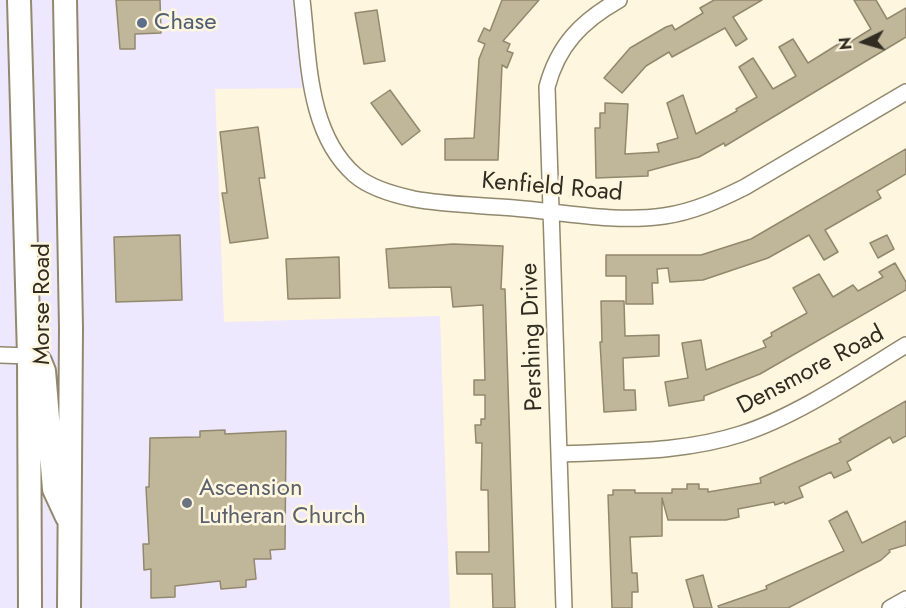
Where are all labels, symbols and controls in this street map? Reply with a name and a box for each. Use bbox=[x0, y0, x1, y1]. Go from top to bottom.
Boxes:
place label: Chase bbox=[154, 9, 217, 37]
north arrow bbox=[834, 12, 894, 72]
marker: Chase bbox=[135, 16, 149, 30]
text: N bbox=[834, 36, 858, 51]
street label: Kenfield Road bbox=[480, 167, 624, 209]
street label: Morse Road bbox=[29, 243, 57, 365]
street label: Pershing Drive bbox=[516, 262, 550, 412]
street label: Densmore Road bbox=[733, 320, 889, 422]
place label: Ascension Lutheran Church bbox=[199, 475, 366, 531]
marker: Ascension Lutheran Church bbox=[180, 496, 194, 510]

